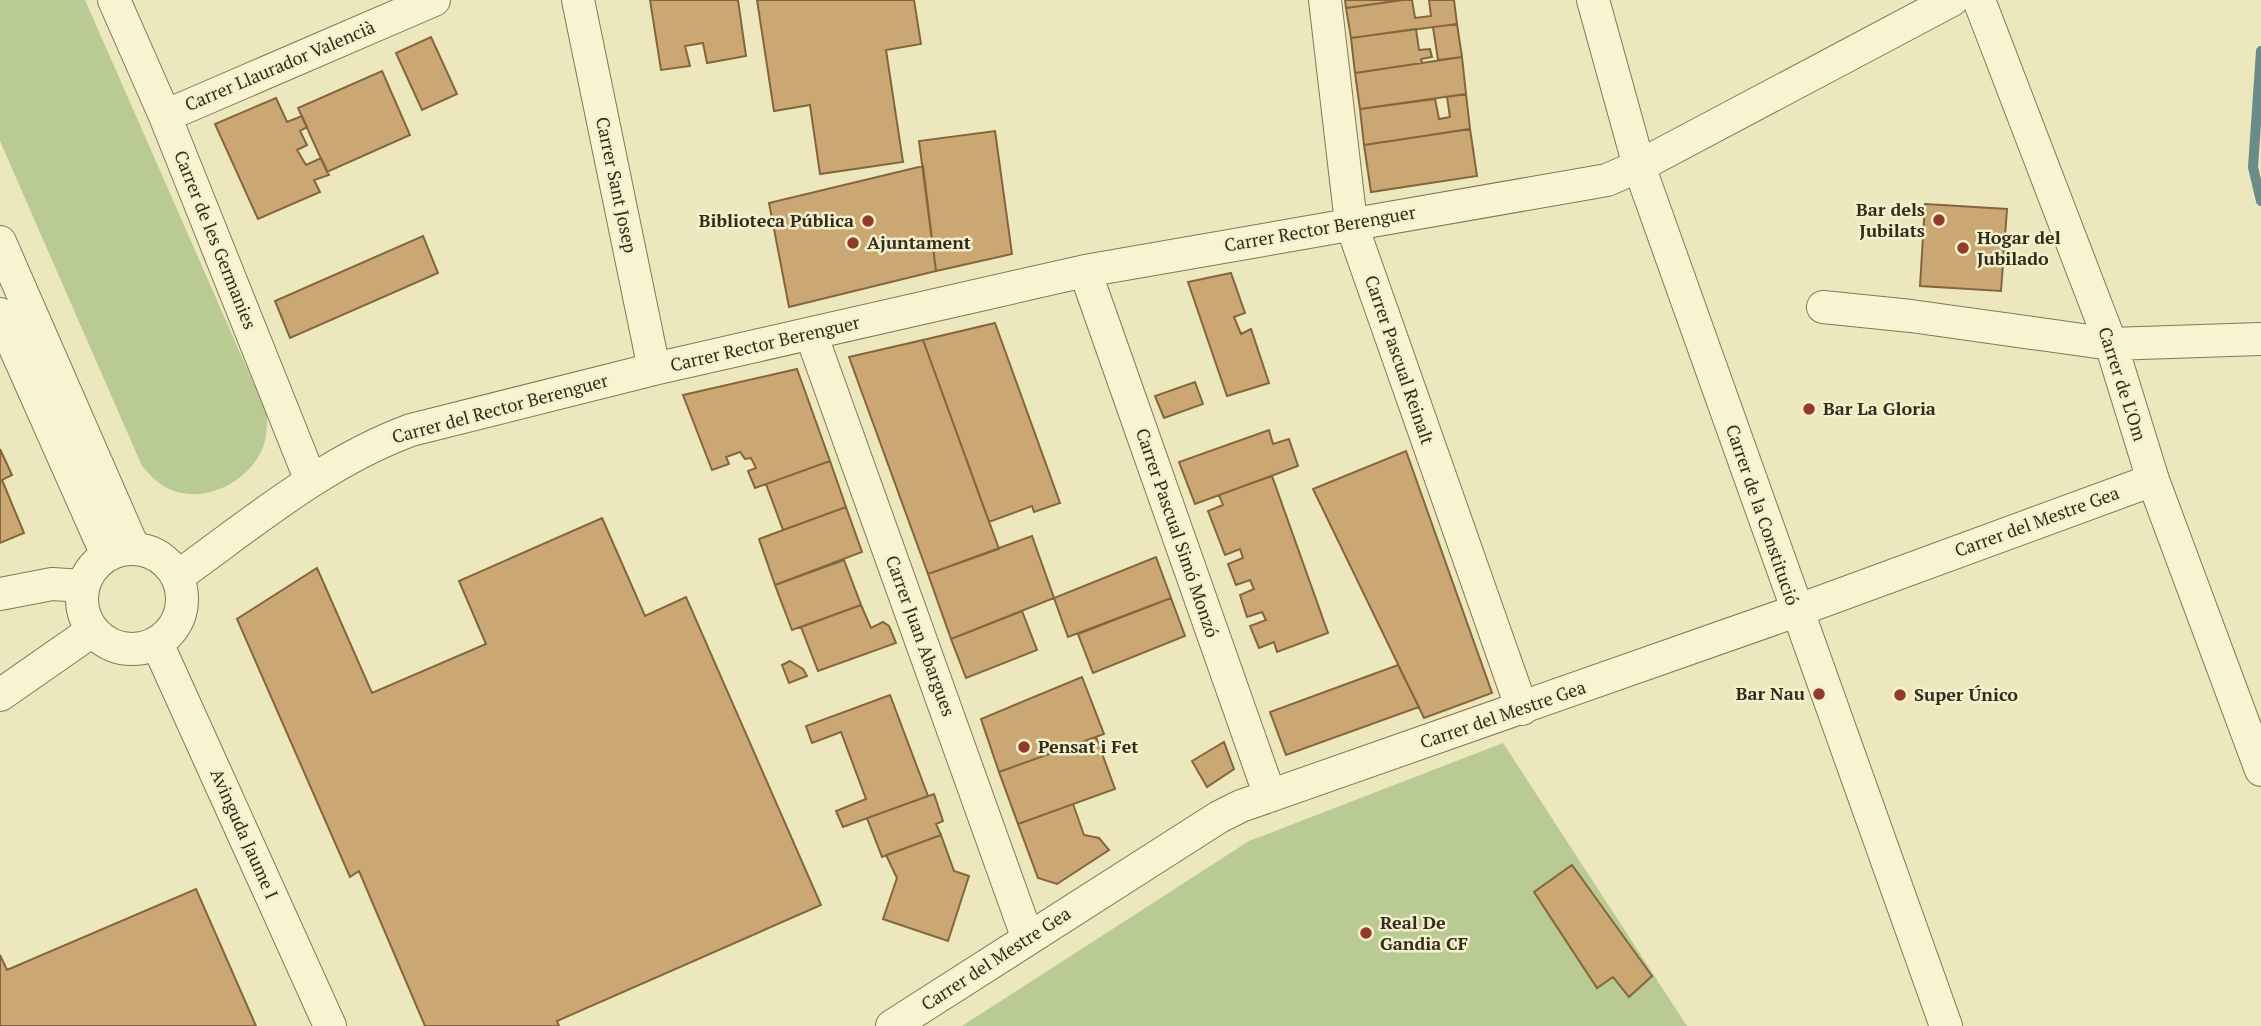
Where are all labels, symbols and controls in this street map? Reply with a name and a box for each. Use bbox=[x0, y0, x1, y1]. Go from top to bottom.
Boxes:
street label: Carrer Llaurador Valencià bbox=[181, 14, 378, 116]
street label: Carrer Sant Josep bbox=[591, 115, 643, 255]
street label: Carrer de les Germanies bbox=[169, 147, 263, 333]
place label: Bar dels Jubilats bbox=[1856, 197, 1925, 242]
street label: Carrer Rector Berenguer bbox=[1222, 199, 1417, 257]
place label: Biblioteca Pública bbox=[699, 208, 854, 232]
marker: Bar dels Jubilats bbox=[1931, 212, 1947, 228]
marker: Biblioteca Pública bbox=[860, 213, 876, 229]
place label: Hogar del Jubilado bbox=[1977, 225, 2061, 270]
place label: Ajuntament bbox=[867, 230, 971, 254]
marker: Ajuntament bbox=[845, 235, 861, 251]
marker: Hogar del Jubilado bbox=[1955, 240, 1971, 256]
street label: Carrer Pascual Reinalt bbox=[1360, 272, 1440, 448]
street label: Carrer Rector Berenguer bbox=[668, 310, 862, 377]
street label: Carrer de L'Om bbox=[2093, 324, 2153, 444]
street label: Carrer del Rector Berenguer bbox=[389, 368, 610, 448]
place label: Bar La Gloria bbox=[1823, 396, 1936, 420]
marker: Bar La Gloria bbox=[1801, 401, 1817, 417]
street label: Carrer de la Constitució bbox=[1721, 421, 1805, 608]
street label: Carrer Pascual Simó Monzó bbox=[1131, 425, 1225, 641]
street label: Carrer del Mestre Gea bbox=[1951, 480, 2122, 562]
street label: Carrer Juan Abargues bbox=[881, 552, 961, 720]
street label: Carrer del Mestre Gea bbox=[1417, 674, 1589, 754]
place label: Bar Nau bbox=[1736, 681, 1805, 705]
place label: Super Único bbox=[1914, 682, 2018, 706]
marker: Bar Nau bbox=[1811, 686, 1827, 702]
marker: Super Único bbox=[1892, 687, 1908, 703]
place label: Pensat i Fet bbox=[1038, 734, 1138, 758]
marker: Pensat i Fet bbox=[1016, 739, 1032, 755]
street label: Avinguda Jaume I bbox=[205, 765, 284, 903]
street label: Carrer del Mestre Gea bbox=[916, 901, 1075, 1016]
place label: Real De Gandia CF bbox=[1380, 910, 1468, 955]
marker: Real De Gandia CF bbox=[1358, 925, 1374, 941]

